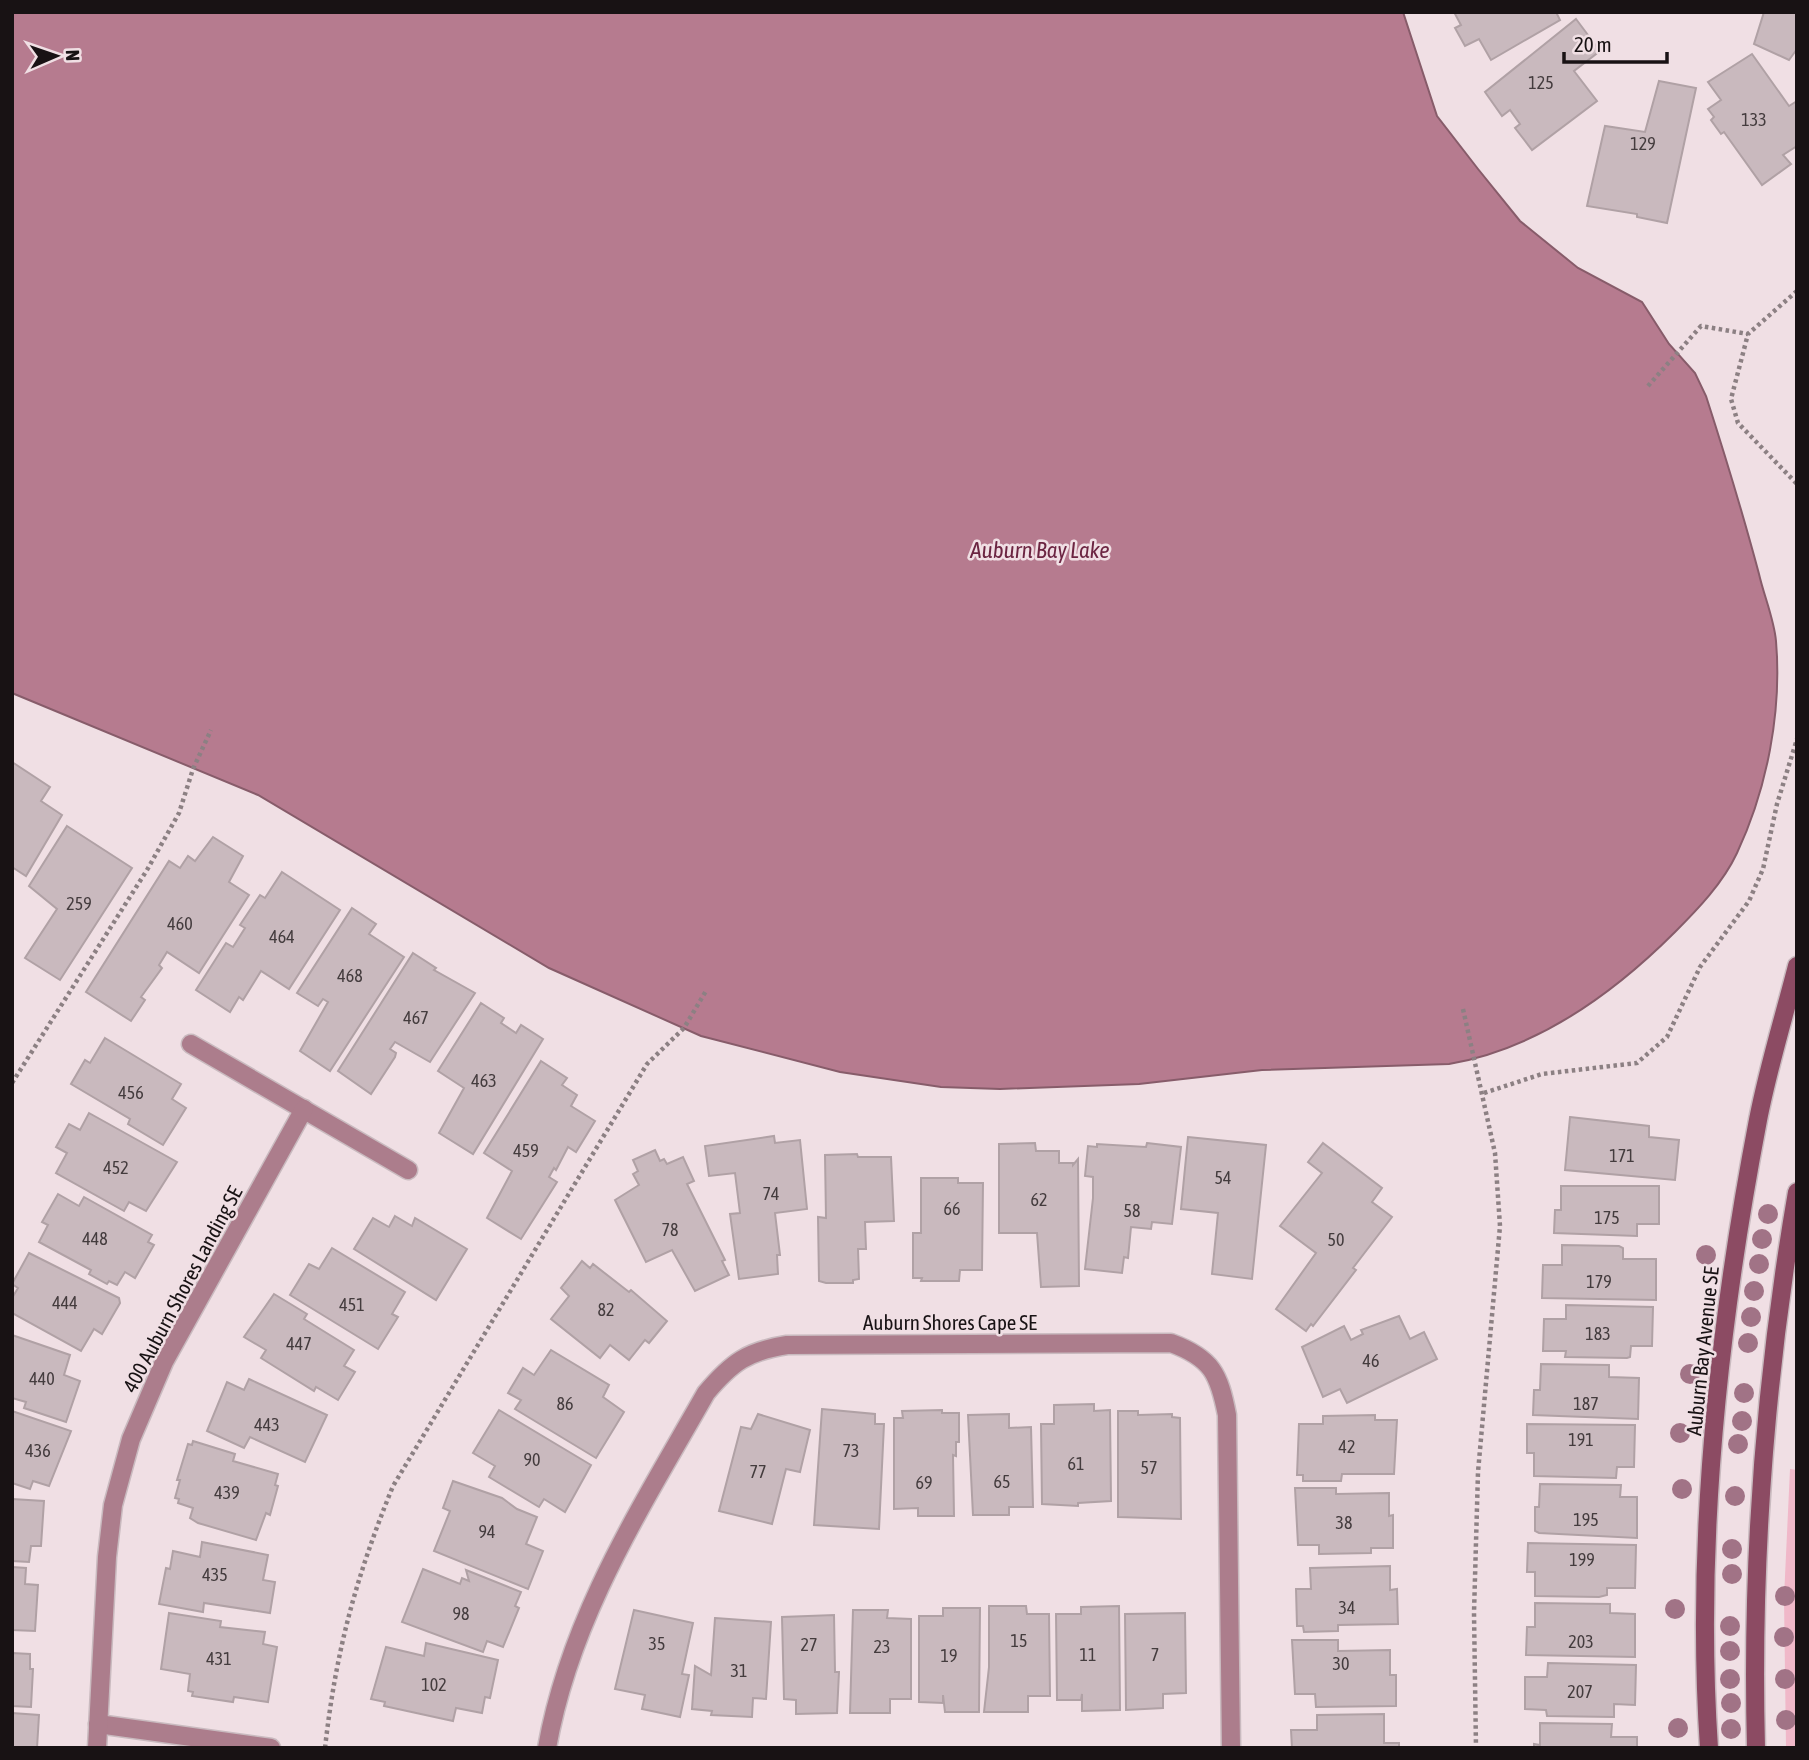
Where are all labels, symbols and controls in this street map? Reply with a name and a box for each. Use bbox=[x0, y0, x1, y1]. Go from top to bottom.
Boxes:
north arrow bbox=[21, 21, 91, 91]
scale bar bbox=[1564, 21, 1667, 65]
text: 20 m bbox=[1574, 32, 1612, 56]
text: N bbox=[62, 49, 84, 61]
house number: 125 bbox=[1528, 72, 1554, 93]
house number: 133 bbox=[1741, 109, 1767, 130]
house number: 129 bbox=[1630, 133, 1656, 154]
water label: Auburn Bay Lake bbox=[969, 537, 1110, 563]
house number: 259 bbox=[66, 893, 92, 914]
house number: 460 bbox=[167, 913, 193, 934]
house number: 464 bbox=[269, 926, 295, 947]
house number: 468 bbox=[337, 965, 363, 986]
house number: 467 bbox=[403, 1007, 429, 1028]
house number: 463 bbox=[471, 1070, 497, 1091]
house number: 456 bbox=[118, 1082, 144, 1103]
house number: 459 bbox=[513, 1140, 539, 1161]
house number: 171 bbox=[1609, 1145, 1635, 1166]
house number: 452 bbox=[103, 1157, 129, 1178]
house number: 54 bbox=[1215, 1167, 1231, 1188]
street label: 400 Auburn Shores Landing SE bbox=[117, 1182, 247, 1396]
house number: 74 bbox=[763, 1183, 779, 1204]
house number: 62 bbox=[1031, 1189, 1047, 1210]
house number: 66 bbox=[944, 1198, 960, 1219]
house number: 58 bbox=[1124, 1200, 1140, 1221]
house number: 175 bbox=[1594, 1207, 1620, 1228]
house number: 78 bbox=[662, 1219, 678, 1240]
house number: 448 bbox=[82, 1228, 108, 1249]
house number: 50 bbox=[1328, 1229, 1344, 1250]
street label: Auburn Bay Avenue SE bbox=[1681, 1265, 1723, 1437]
house number: 179 bbox=[1586, 1271, 1612, 1292]
house number: 444 bbox=[52, 1292, 78, 1313]
house number: 451 bbox=[339, 1294, 365, 1315]
house number: 82 bbox=[598, 1299, 614, 1320]
street label: Auburn Shores Cape SE bbox=[863, 1310, 1037, 1334]
house number: 183 bbox=[1585, 1323, 1611, 1344]
house number: 447 bbox=[286, 1333, 312, 1354]
house number: 46 bbox=[1363, 1350, 1379, 1371]
house number: 440 bbox=[29, 1368, 55, 1389]
house number: 86 bbox=[557, 1393, 573, 1414]
house number: 187 bbox=[1573, 1393, 1599, 1414]
house number: 443 bbox=[254, 1414, 280, 1435]
house number: 191 bbox=[1568, 1429, 1594, 1450]
house number: 42 bbox=[1339, 1436, 1355, 1457]
house number: 436 bbox=[25, 1440, 51, 1461]
house number: 73 bbox=[843, 1440, 859, 1461]
house number: 90 bbox=[524, 1449, 540, 1470]
house number: 61 bbox=[1068, 1453, 1084, 1474]
house number: 57 bbox=[1141, 1457, 1157, 1478]
house number: 77 bbox=[750, 1461, 766, 1482]
house number: 65 bbox=[994, 1471, 1010, 1492]
house number: 69 bbox=[916, 1472, 932, 1493]
house number: 439 bbox=[214, 1482, 240, 1503]
house number: 195 bbox=[1573, 1509, 1599, 1530]
house number: 38 bbox=[1336, 1512, 1352, 1533]
house number: 94 bbox=[479, 1521, 495, 1542]
house number: 199 bbox=[1569, 1549, 1595, 1570]
house number: 435 bbox=[202, 1564, 228, 1585]
house number: 34 bbox=[1339, 1597, 1355, 1618]
house number: 98 bbox=[453, 1603, 469, 1624]
house number: 15 bbox=[1011, 1630, 1027, 1651]
house number: 203 bbox=[1568, 1631, 1594, 1652]
house number: 35 bbox=[649, 1633, 665, 1654]
house number: 27 bbox=[801, 1634, 817, 1655]
house number: 23 bbox=[874, 1636, 890, 1657]
house number: 11 bbox=[1080, 1644, 1096, 1665]
house number: 7 bbox=[1151, 1644, 1159, 1665]
house number: 19 bbox=[941, 1645, 957, 1666]
house number: 431 bbox=[206, 1648, 232, 1669]
house number: 30 bbox=[1333, 1653, 1349, 1674]
house number: 31 bbox=[731, 1660, 747, 1681]
house number: 102 bbox=[421, 1674, 447, 1695]
house number: 207 bbox=[1567, 1681, 1593, 1702]

